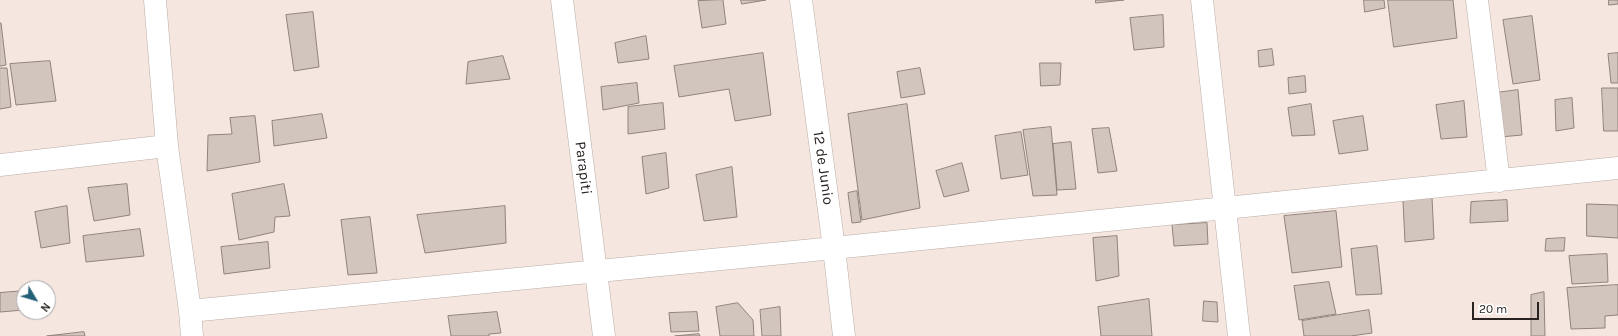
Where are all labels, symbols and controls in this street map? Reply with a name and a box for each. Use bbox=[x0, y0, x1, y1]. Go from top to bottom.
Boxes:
street label: 12 de Junio bbox=[809, 130, 837, 206]
street label: Parapiti bbox=[571, 140, 595, 196]
north arrow bbox=[16, 280, 56, 320]
scale bar bbox=[1474, 294, 1541, 320]
text: N bbox=[38, 300, 53, 314]
text: 20 m bbox=[1479, 302, 1507, 316]

